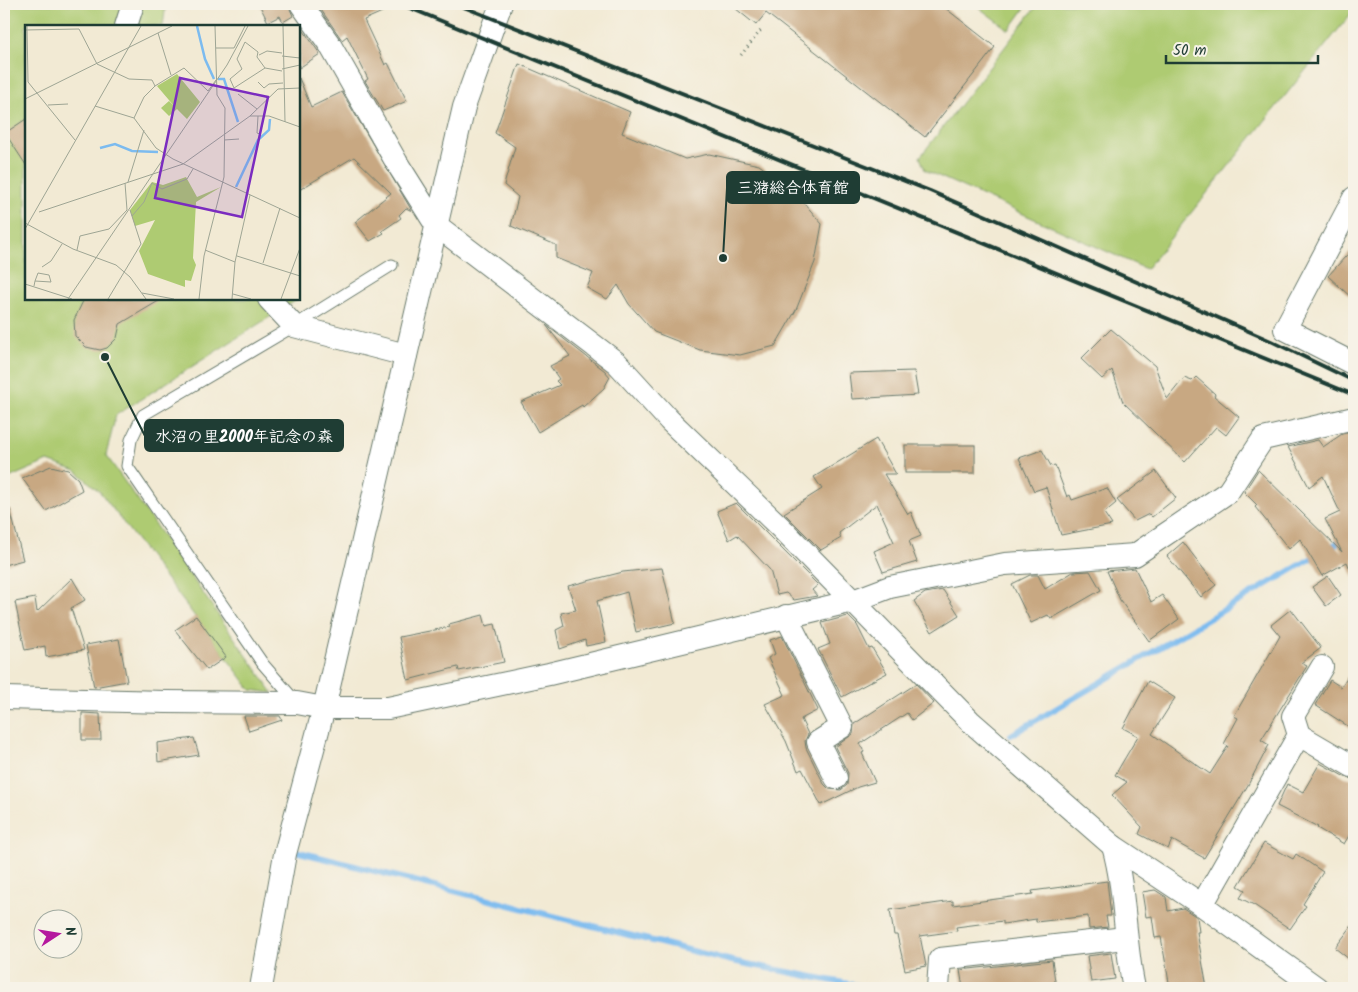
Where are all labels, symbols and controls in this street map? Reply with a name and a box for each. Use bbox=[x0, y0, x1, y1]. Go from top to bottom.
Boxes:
inset map bbox=[25, 25, 300, 300]
scale bar bbox=[1166, 32, 1318, 64]
text: 50 m bbox=[1173, 39, 1207, 63]
callout: 三潴総合体育館 bbox=[727, 172, 859, 203]
text: 三潴総合体育館 bbox=[737, 176, 849, 201]
callout: 水沼の里2000年記念の森 bbox=[145, 420, 343, 451]
text: 水沼の里2000年記念の森 bbox=[155, 425, 333, 450]
north arrow bbox=[32, 910, 82, 960]
text: N bbox=[58, 925, 81, 938]

